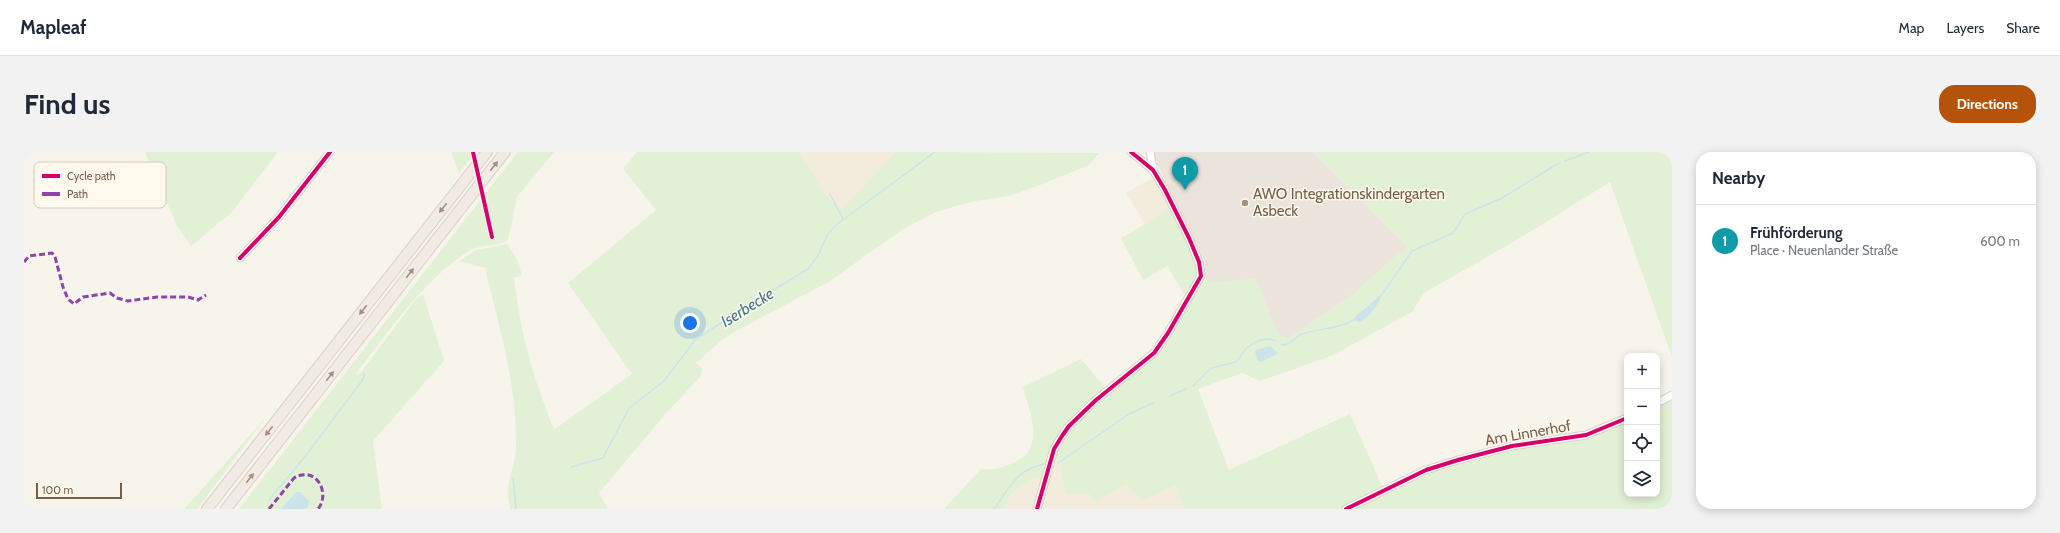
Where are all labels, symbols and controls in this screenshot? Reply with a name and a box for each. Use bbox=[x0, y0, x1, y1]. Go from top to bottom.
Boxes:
text: Mapleaf bbox=[20, 16, 87, 39]
text: Map bbox=[1899, 19, 1924, 37]
text: Layers bbox=[1946, 19, 1984, 37]
text: Share bbox=[2006, 19, 2040, 37]
button: Directions bbox=[1939, 85, 2036, 123]
text: Find us bbox=[24, 87, 110, 121]
pin: 1 bbox=[1172, 157, 1198, 190]
one-way arrow bbox=[489, 160, 498, 171]
legend bbox=[34, 162, 166, 208]
text: Nearby bbox=[1712, 168, 1765, 188]
text: Cycle path bbox=[67, 169, 116, 183]
place label: AWO Integrationskindergarten Asbeck bbox=[1253, 185, 1445, 220]
text: Path bbox=[67, 187, 88, 201]
marker: AWO Integrationskindergarten Asbeck bbox=[1240, 198, 1250, 208]
one-way arrow bbox=[439, 203, 448, 214]
text: Frühförderung bbox=[1750, 224, 1842, 242]
text: 1 bbox=[1723, 233, 1727, 249]
text: 600 m bbox=[1980, 233, 2020, 249]
text: Place · Neuenlander Straße bbox=[1750, 242, 1898, 258]
one-way arrow bbox=[405, 267, 414, 278]
water label: Iserbecke bbox=[717, 284, 777, 331]
one-way arrow bbox=[359, 305, 367, 316]
your location bbox=[680, 313, 700, 333]
map controls bbox=[1624, 353, 1660, 497]
button: + bbox=[1624, 353, 1660, 389]
one-way arrow bbox=[325, 370, 334, 381]
button: − bbox=[1624, 389, 1660, 425]
street label: Am Linnerhof bbox=[1484, 417, 1572, 449]
one-way arrow bbox=[264, 425, 273, 436]
button: locate bbox=[1624, 425, 1660, 461]
button: layers bbox=[1624, 461, 1660, 497]
one-way arrow bbox=[246, 473, 254, 484]
scale bar bbox=[36, 481, 122, 500]
text: 100 m bbox=[42, 483, 73, 497]

